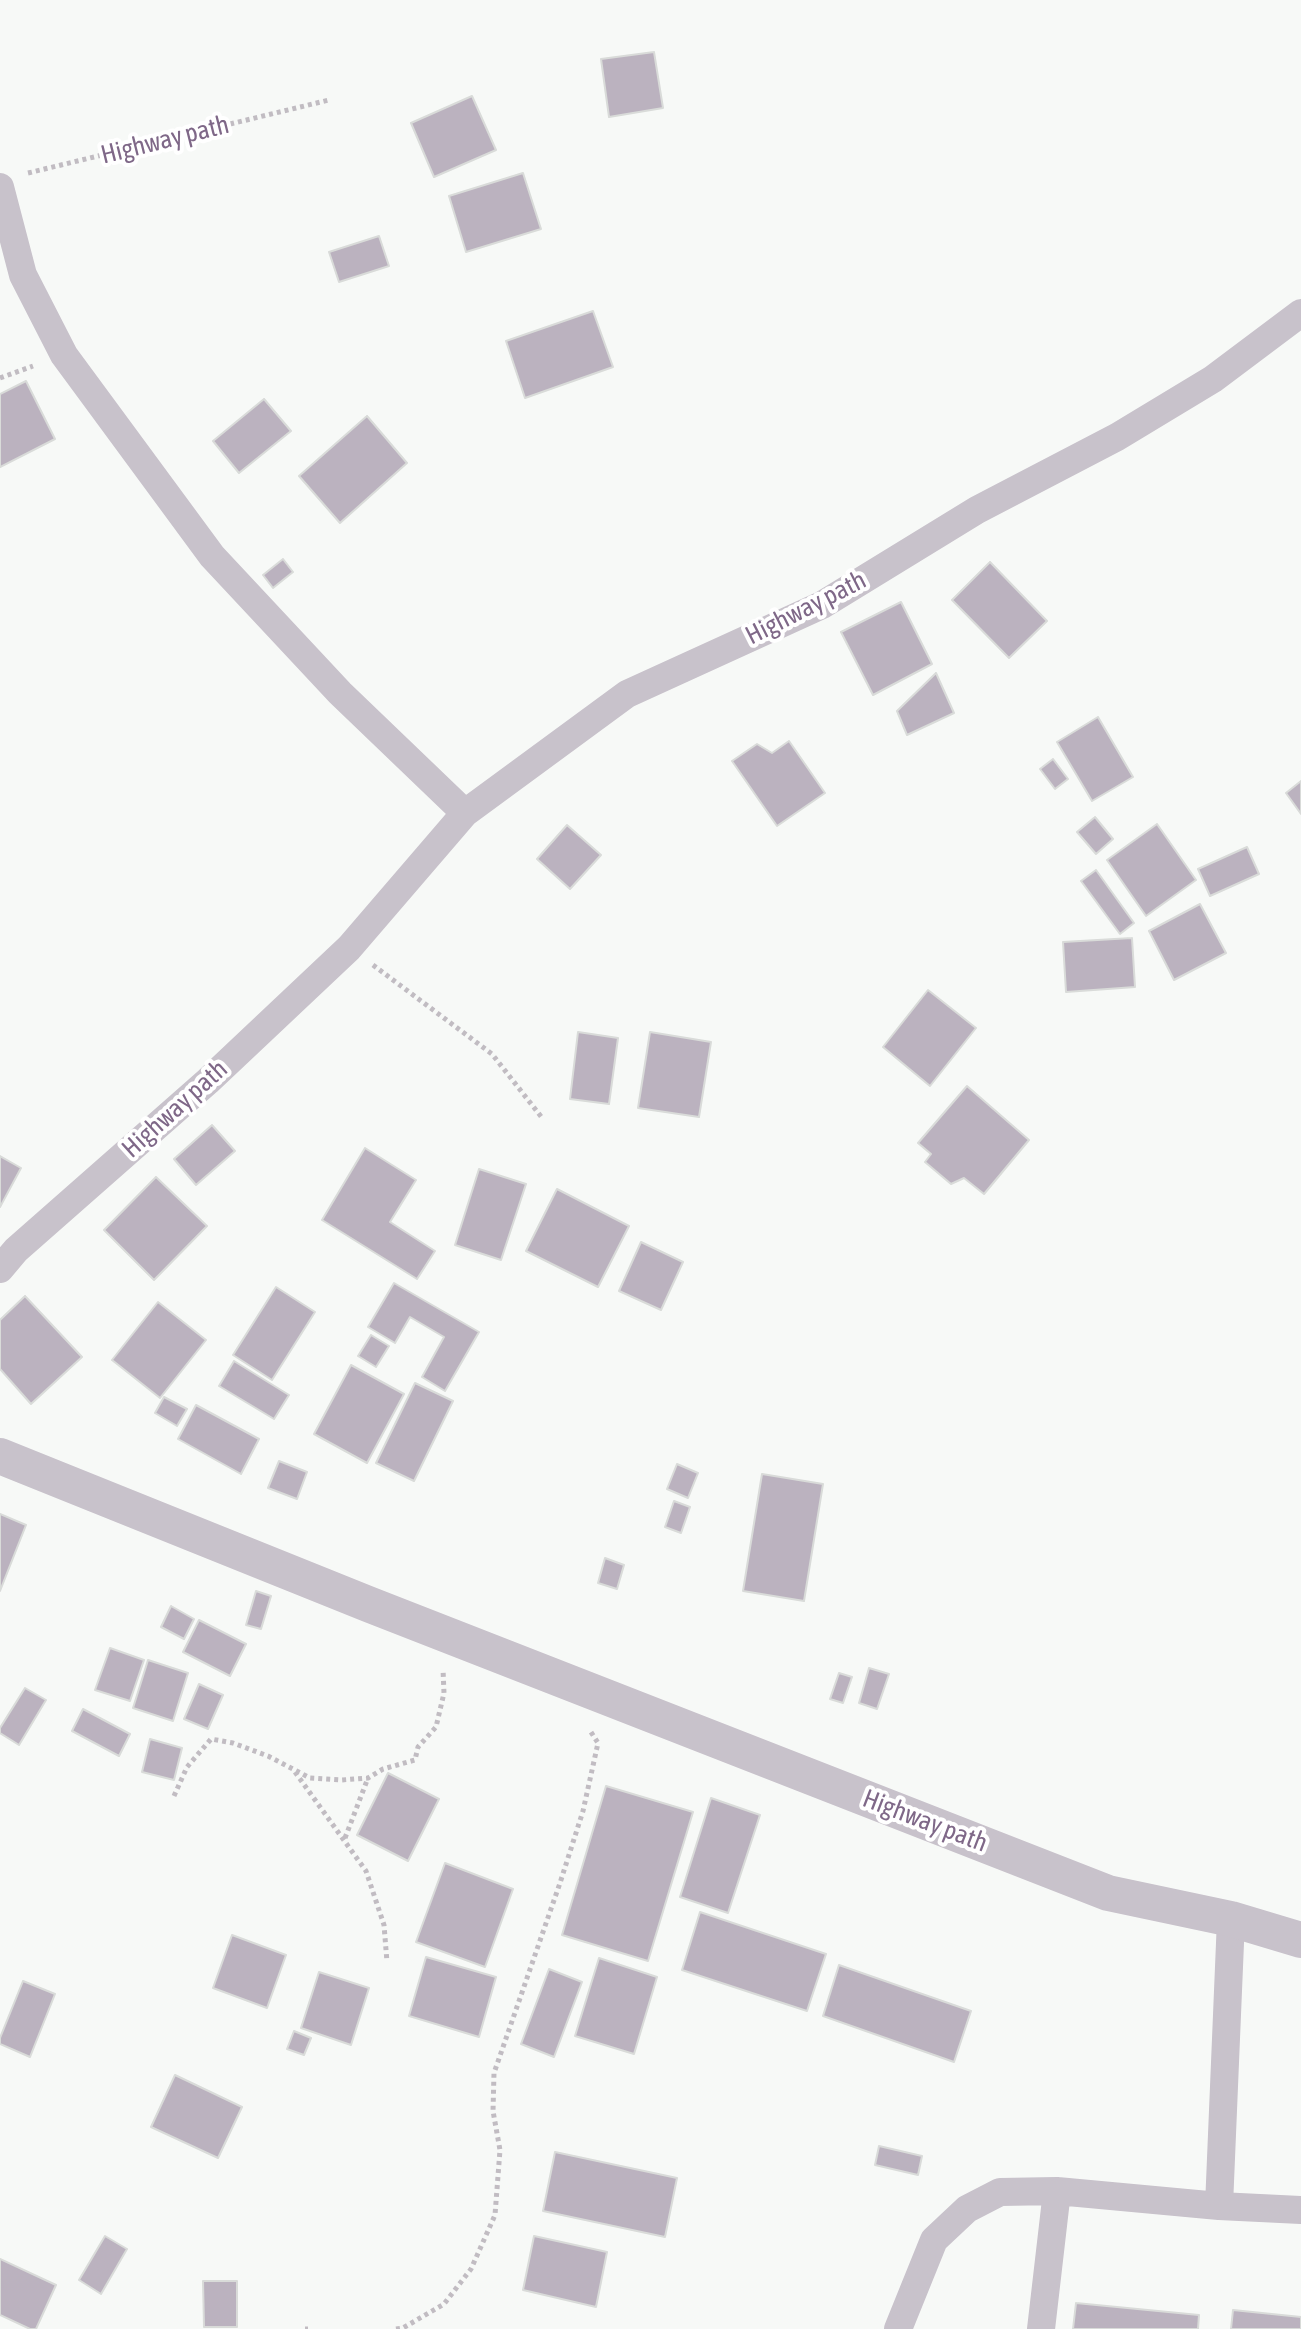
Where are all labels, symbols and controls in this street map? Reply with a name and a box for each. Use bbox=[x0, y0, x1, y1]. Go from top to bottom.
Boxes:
street label: Highway path bbox=[98, 109, 232, 171]
street label: Highway path bbox=[741, 564, 871, 652]
street label: Highway path bbox=[116, 1054, 234, 1164]
street label: Highway path bbox=[858, 1783, 992, 1859]

